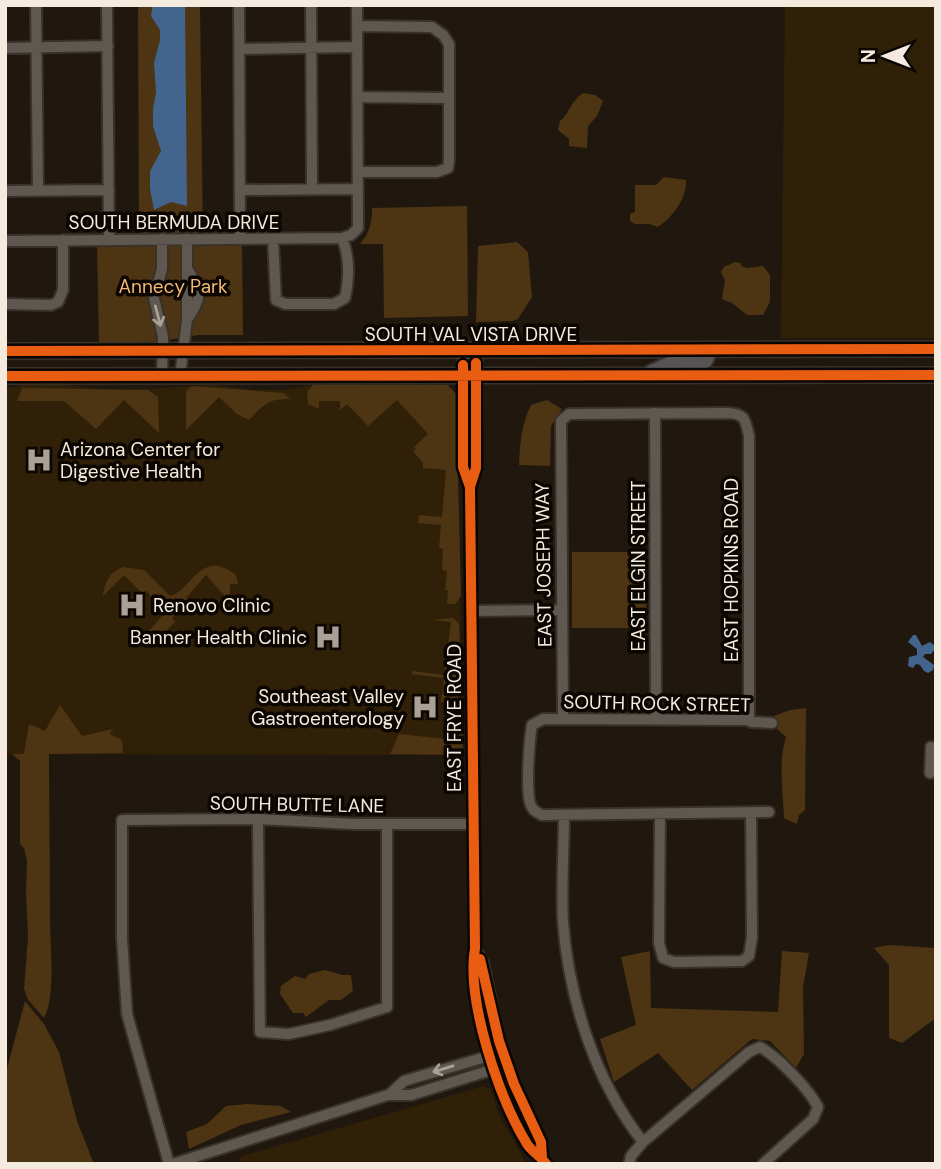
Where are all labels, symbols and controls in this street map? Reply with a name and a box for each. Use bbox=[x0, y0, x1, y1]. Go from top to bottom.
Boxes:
north arrow bbox=[850, 21, 920, 91]
text: N bbox=[856, 49, 881, 63]
street label: SOUTH BERMUDA DRIVE bbox=[69, 210, 279, 235]
park label: Annecy Park bbox=[118, 274, 228, 299]
one-way arrow bbox=[152, 305, 165, 327]
street label: SOUTH VAL VISTA DRIVE bbox=[365, 322, 577, 347]
place label: Arizona Center for Digestive Health bbox=[60, 437, 220, 484]
hospital icon: Arizona Center for Digestive Health bbox=[24, 445, 54, 475]
street label: EAST HOPKINS ROAD bbox=[719, 478, 744, 662]
street label: EAST ELGIN STREET bbox=[626, 480, 651, 652]
street label: EAST JOSEPH WAY bbox=[530, 483, 557, 647]
hospital icon: Renovo Clinic bbox=[117, 590, 147, 620]
place label: Renovo Clinic bbox=[153, 593, 271, 618]
hospital icon: Banner Health Clinic bbox=[313, 622, 343, 652]
place label: Banner Health Clinic bbox=[130, 625, 307, 650]
street label: EAST FRYE ROAD bbox=[442, 644, 467, 792]
place label: Southeast Valley Gastroenterology bbox=[251, 684, 404, 731]
street label: SOUTH ROCK STREET bbox=[563, 689, 751, 718]
hospital icon: Southeast Valley Gastroenterology bbox=[410, 692, 440, 722]
street label: SOUTH BUTTE LANE bbox=[210, 790, 384, 819]
one-way arrow bbox=[432, 1064, 454, 1077]

